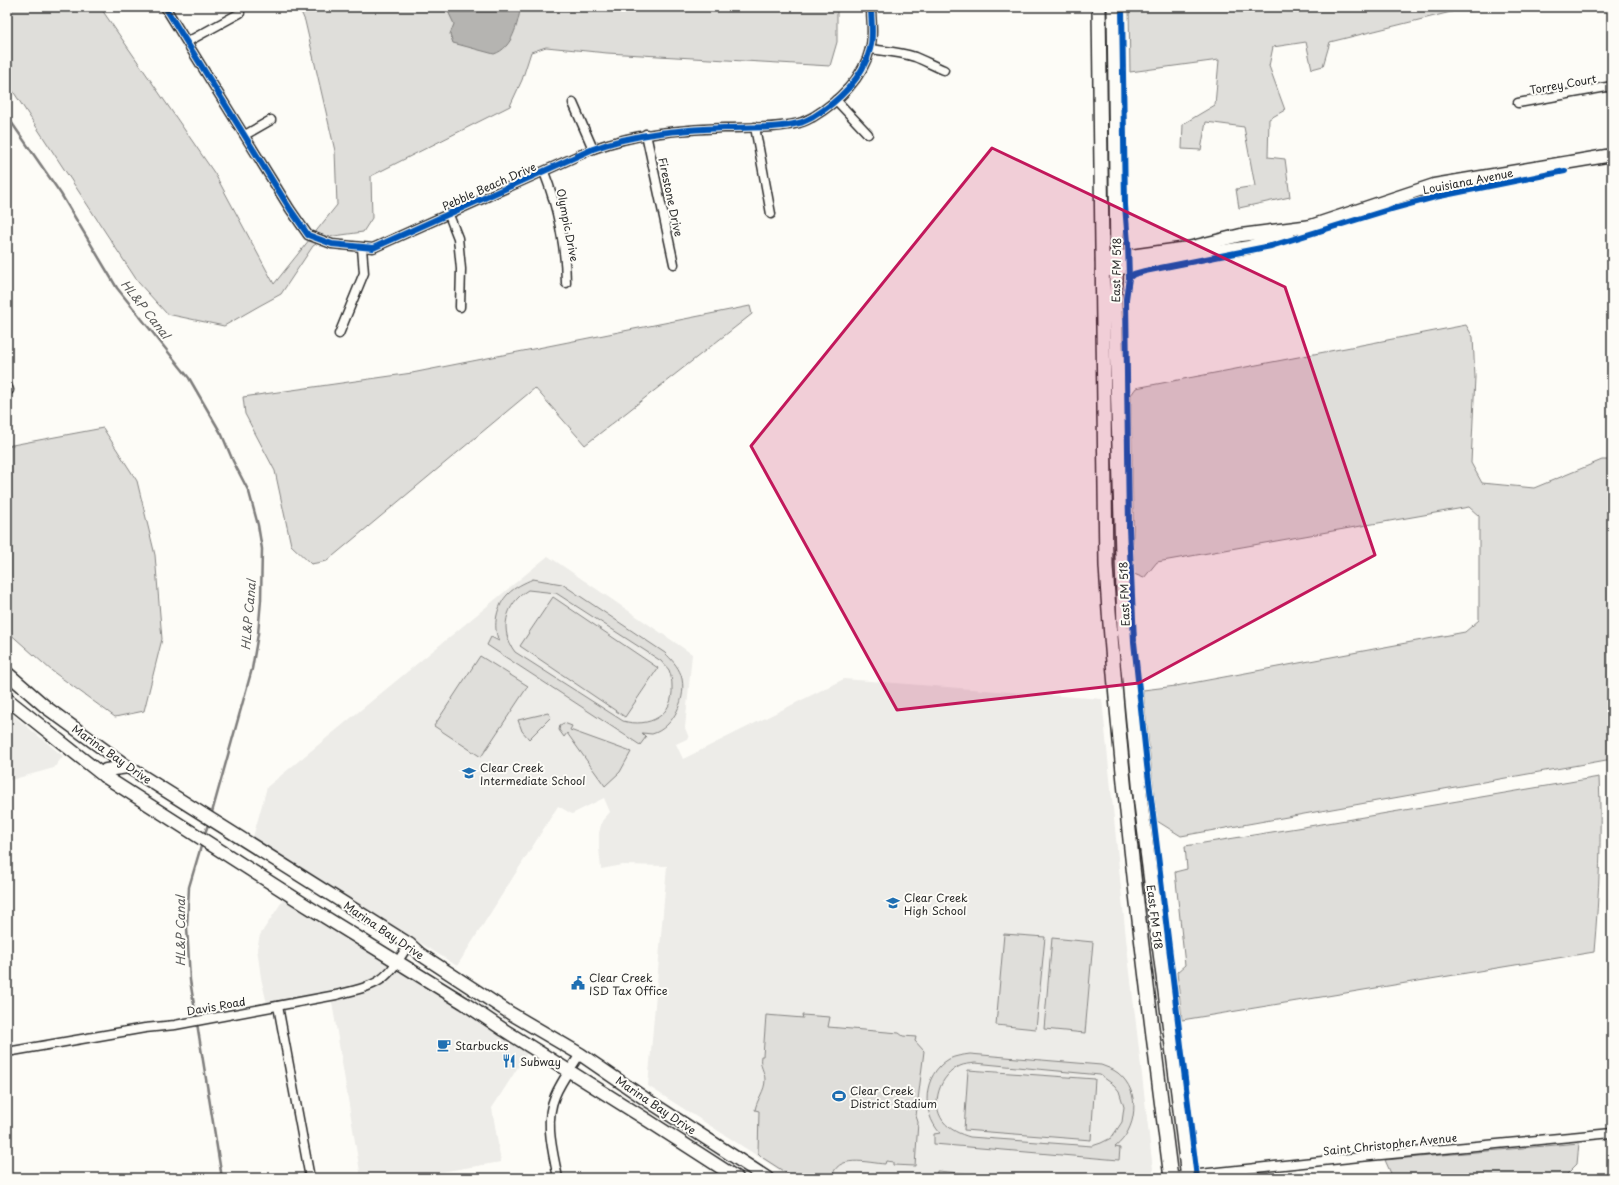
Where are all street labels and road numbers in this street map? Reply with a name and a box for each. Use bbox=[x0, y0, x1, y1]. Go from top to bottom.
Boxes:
street label: Torrey Court bbox=[1528, 70, 1598, 98]
street label: Firestone Drive bbox=[654, 156, 688, 238]
street label: Pebble Beach Drive bbox=[439, 158, 539, 214]
street label: Louisiana Avenue bbox=[1421, 164, 1515, 198]
street label: Olympic Drive bbox=[553, 187, 583, 263]
street label: East FM 518 bbox=[1107, 237, 1125, 303]
street label: East FM 518 bbox=[1114, 561, 1134, 627]
street label: Marina Bay Drive bbox=[69, 720, 155, 788]
street label: East FM 518 bbox=[1143, 884, 1167, 950]
street label: Marina Bay Drive bbox=[340, 897, 428, 963]
street label: Davis Road bbox=[185, 992, 247, 1020]
street label: Marina Bay Drive bbox=[612, 1072, 700, 1138]
street label: Saint Christopher Avenue bbox=[1322, 1128, 1458, 1159]

